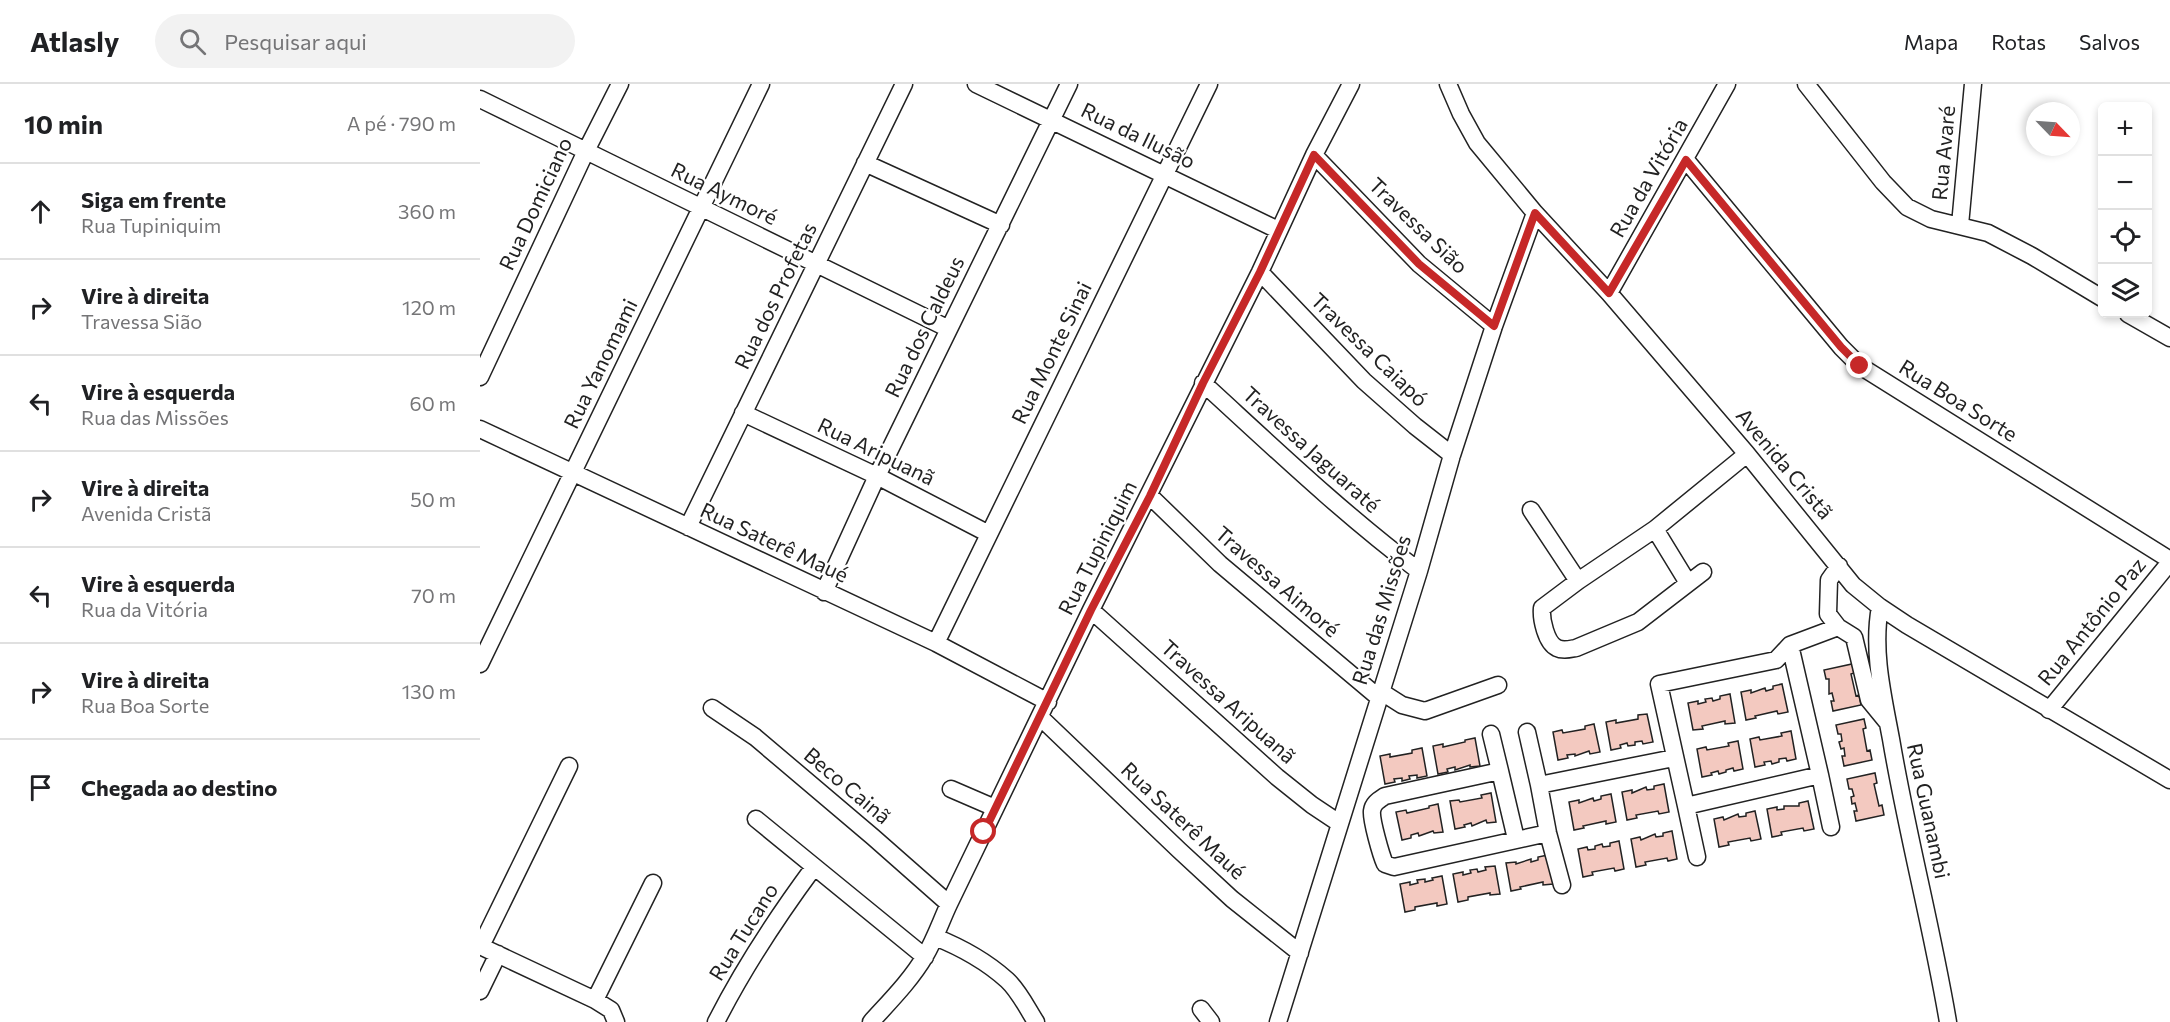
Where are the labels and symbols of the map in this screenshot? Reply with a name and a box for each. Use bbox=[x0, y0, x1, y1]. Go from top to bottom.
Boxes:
street label: Rua da Ilusão bbox=[1078, 96, 1200, 173]
north arrow bbox=[2026, 102, 2080, 156]
street label: Rua Avaré bbox=[1926, 104, 1959, 201]
street label: Rua da Vitória bbox=[1604, 113, 1692, 241]
street label: Rua Domiciano bbox=[493, 133, 576, 274]
street label: Rua Aymoré bbox=[667, 156, 782, 229]
street label: Travessa Sião bbox=[1365, 172, 1474, 278]
street label: Rua dos Profetas bbox=[728, 218, 821, 373]
street label: Rua dos Caldeus bbox=[879, 252, 969, 401]
street label: Rua Monte Sinai bbox=[1005, 277, 1096, 427]
street label: Travessa Caiapó bbox=[1306, 287, 1434, 411]
street label: Rua Yanomami bbox=[558, 295, 642, 432]
route end bbox=[1846, 352, 1872, 378]
street label: Rua Boa Sorte bbox=[1895, 353, 2022, 446]
street label: Travessa Jaguaraté bbox=[1238, 381, 1386, 517]
street label: Avenida Cristã bbox=[1732, 403, 1839, 524]
street label: Rua Aripuanã bbox=[814, 412, 939, 490]
street label: Rua Tupiniquim bbox=[1052, 476, 1141, 619]
street label: Rua Saterê Maué bbox=[697, 496, 853, 587]
street label: Travessa Aimoré bbox=[1211, 520, 1345, 641]
street label: Rua das Missões bbox=[1346, 532, 1415, 687]
street label: Rua Antônio Paz bbox=[2032, 552, 2150, 690]
street label: Travessa Aripuanã bbox=[1157, 634, 1301, 768]
street label: Beco Cainã bbox=[800, 741, 896, 828]
street label: Rua Guanambi bbox=[1903, 741, 1956, 881]
street label: Rua Saterê Maué bbox=[1117, 756, 1251, 884]
route start bbox=[970, 818, 996, 844]
street label: Rua Tucano bbox=[703, 878, 782, 985]

